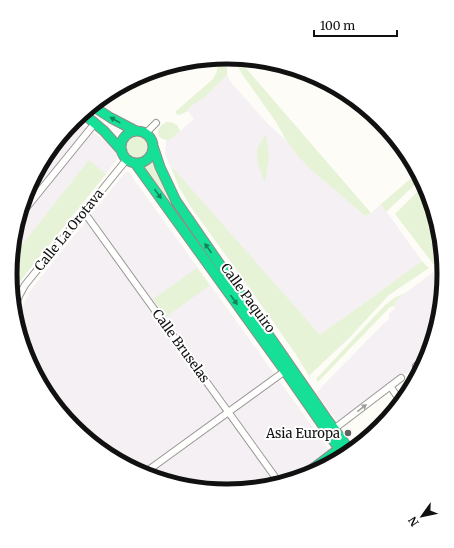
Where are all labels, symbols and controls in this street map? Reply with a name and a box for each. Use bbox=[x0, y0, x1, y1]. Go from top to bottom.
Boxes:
scale bar bbox=[314, 12, 397, 38]
text: 100 m bbox=[320, 18, 355, 33]
one-way arrow bbox=[109, 116, 121, 123]
street label: Calle La Orotava bbox=[31, 185, 107, 275]
one-way arrow bbox=[154, 189, 162, 200]
one-way arrow bbox=[204, 243, 212, 253]
street label: Calle Paquiro bbox=[217, 260, 279, 336]
one-way arrow bbox=[230, 294, 238, 305]
street label: Calle Bruselas bbox=[149, 306, 213, 386]
one-way arrow bbox=[357, 404, 367, 412]
place label: Asia Europa bbox=[265, 425, 340, 442]
marker: Asia Europa bbox=[343, 428, 353, 438]
north arrow bbox=[402, 496, 442, 536]
text: N bbox=[405, 514, 422, 529]

